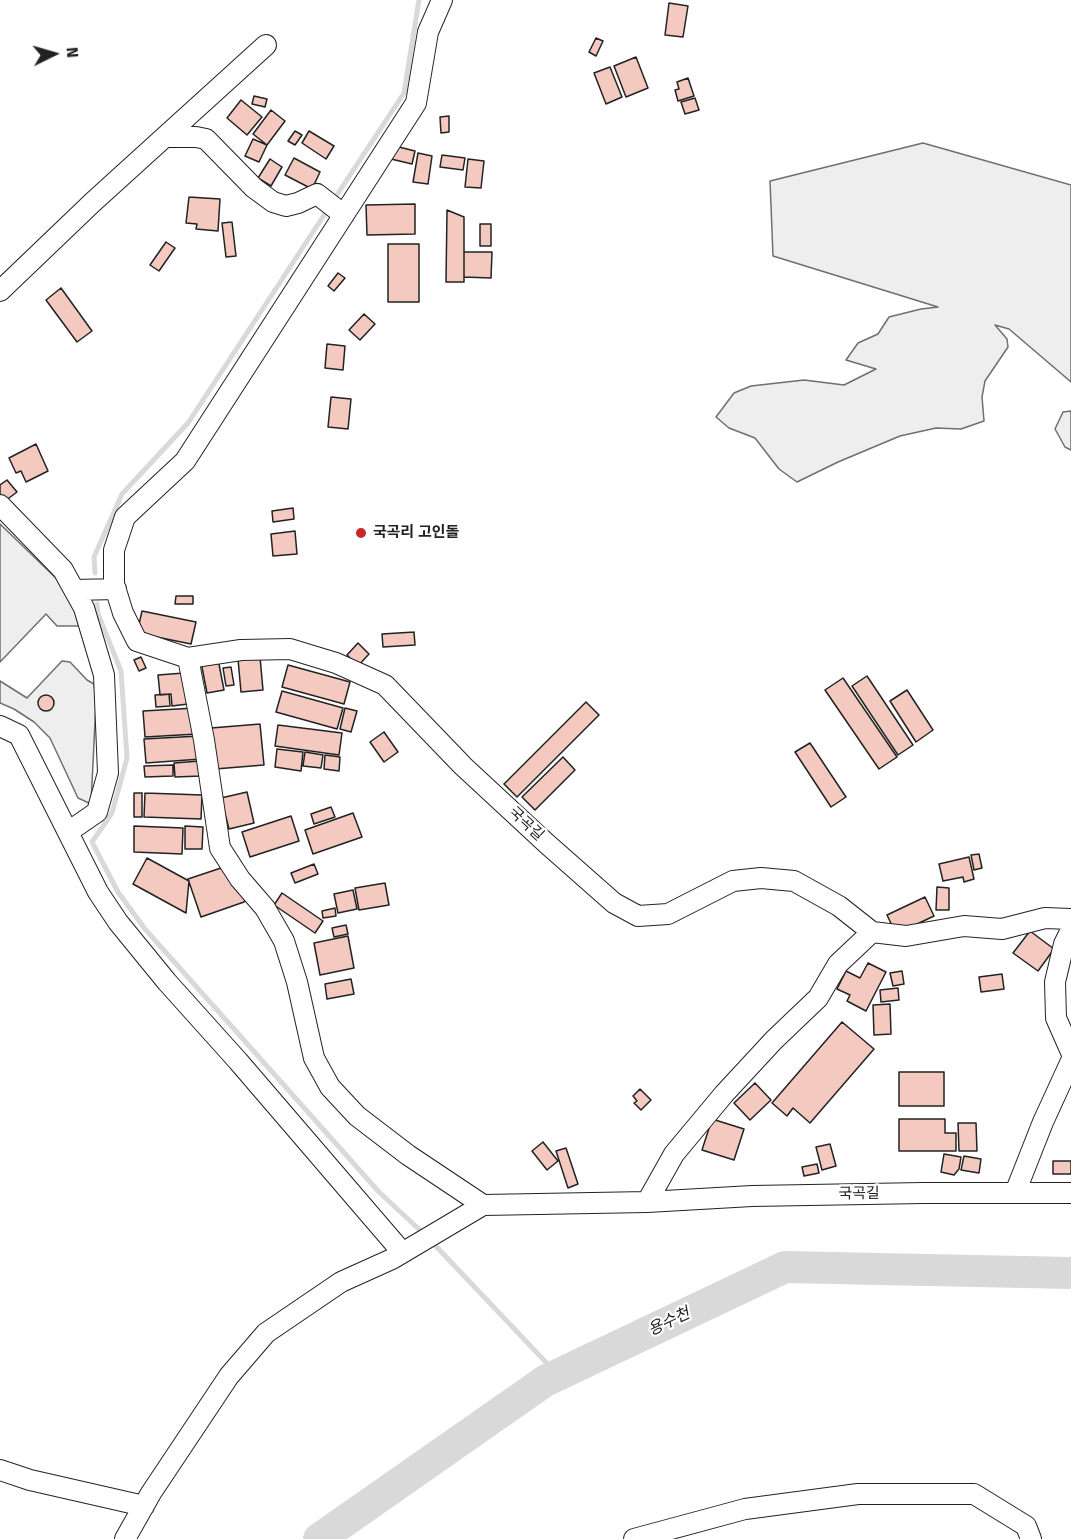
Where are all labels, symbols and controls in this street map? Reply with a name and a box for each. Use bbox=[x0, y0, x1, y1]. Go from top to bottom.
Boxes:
north arrow bbox=[24, 24, 84, 84]
text: N bbox=[63, 46, 82, 58]
place label: 국곡리 고인돌 bbox=[373, 524, 459, 542]
marker: 국곡리 고인돌 bbox=[354, 526, 368, 540]
street label: 국곡길 bbox=[505, 803, 547, 845]
street label: 국곡길 bbox=[838, 1185, 880, 1203]
water label: 용수천 bbox=[645, 1304, 693, 1340]

